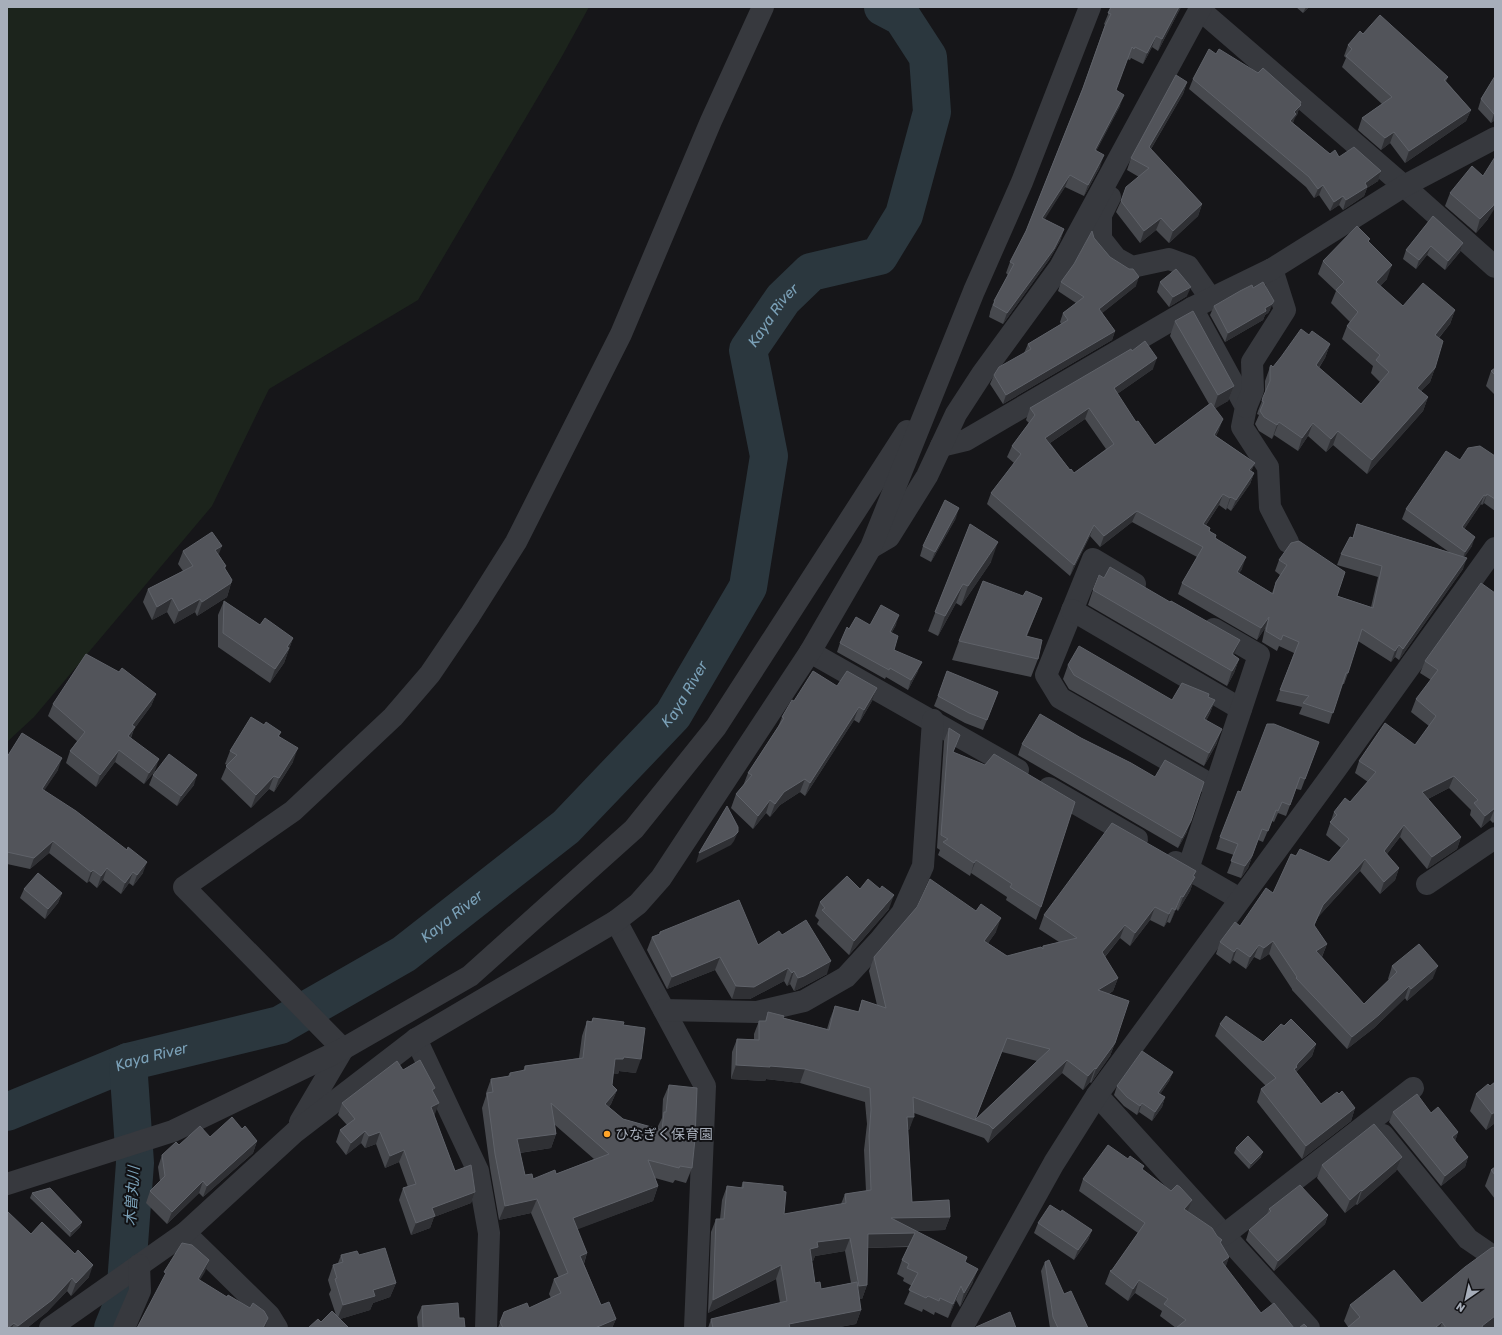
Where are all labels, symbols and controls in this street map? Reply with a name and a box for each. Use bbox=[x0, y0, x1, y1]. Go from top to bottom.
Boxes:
water label: Kaya River bbox=[744, 279, 803, 350]
water label: Kaya River bbox=[657, 657, 712, 731]
water label: Kaya River bbox=[417, 886, 488, 946]
water label: Kaya River bbox=[113, 1038, 191, 1075]
place label: ひなぎく保育園 bbox=[615, 1126, 713, 1143]
marker: ひなぎく保育園 bbox=[602, 1129, 612, 1139]
water label: 木曽丸川 bbox=[121, 1163, 143, 1227]
north arrow bbox=[1446, 1279, 1486, 1319]
text: N bbox=[1454, 1299, 1468, 1314]

